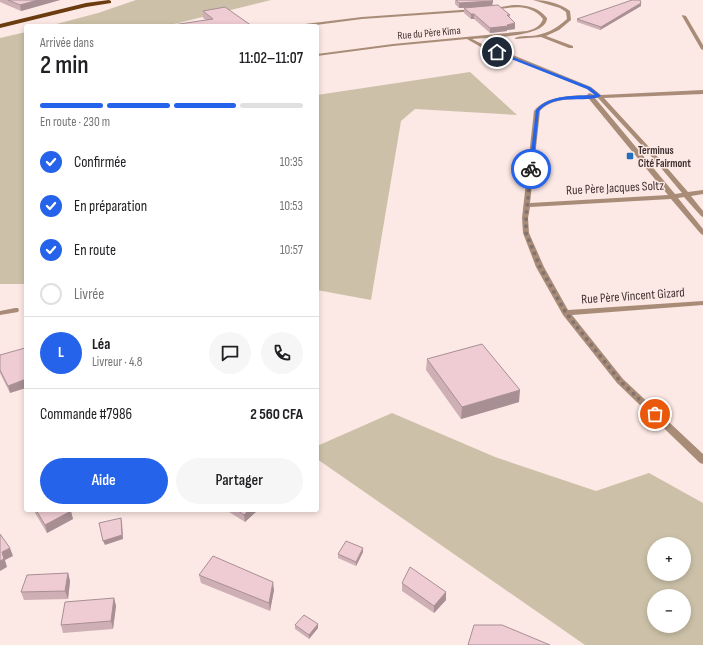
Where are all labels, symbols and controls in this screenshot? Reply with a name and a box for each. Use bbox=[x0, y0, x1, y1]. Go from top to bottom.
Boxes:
street label: Rue du Père Kima bbox=[397, 24, 461, 42]
text: Arrivée dans bbox=[40, 35, 94, 51]
pin bbox=[480, 35, 514, 69]
icon: home bbox=[486, 41, 508, 63]
text: 11:02–11:07 bbox=[239, 49, 303, 68]
text: 2 min bbox=[40, 50, 89, 81]
text: En route · 230 m bbox=[40, 114, 110, 130]
place label: Terminus Cité Fairmont bbox=[638, 144, 691, 170]
courier bbox=[511, 149, 551, 189]
icon: check bbox=[40, 151, 62, 173]
marker: Terminus Cité Fairmont bbox=[625, 151, 635, 161]
text: Confirmée bbox=[74, 153, 126, 172]
text: 10:35 bbox=[280, 154, 303, 170]
icon: bike bbox=[520, 158, 542, 180]
street label: Rue Père Jacques Soltz bbox=[566, 177, 665, 199]
icon: check bbox=[40, 195, 62, 217]
text: En préparation bbox=[74, 197, 147, 216]
text: 10:53 bbox=[280, 198, 303, 214]
icon: check bbox=[40, 239, 62, 261]
text: En route bbox=[74, 241, 116, 260]
text: 10:57 bbox=[280, 242, 303, 258]
street label: Rue Père Vincent Gizard bbox=[581, 284, 685, 308]
text: Livrée bbox=[74, 285, 104, 304]
button: chat bbox=[209, 332, 251, 374]
button: phone bbox=[261, 332, 303, 374]
text: Léa bbox=[92, 335, 110, 354]
text: L bbox=[58, 343, 64, 362]
text: Livreur · 4.8 bbox=[92, 354, 142, 370]
pin bbox=[638, 397, 672, 431]
icon: bag bbox=[644, 403, 666, 425]
text: Commande #7986 bbox=[40, 405, 132, 424]
text: 2 560 CFA bbox=[250, 405, 303, 424]
button: Aide bbox=[40, 458, 168, 504]
button: Partager bbox=[176, 458, 303, 504]
map controls bbox=[647, 537, 691, 633]
button: + bbox=[647, 537, 691, 581]
button: − bbox=[647, 589, 691, 633]

